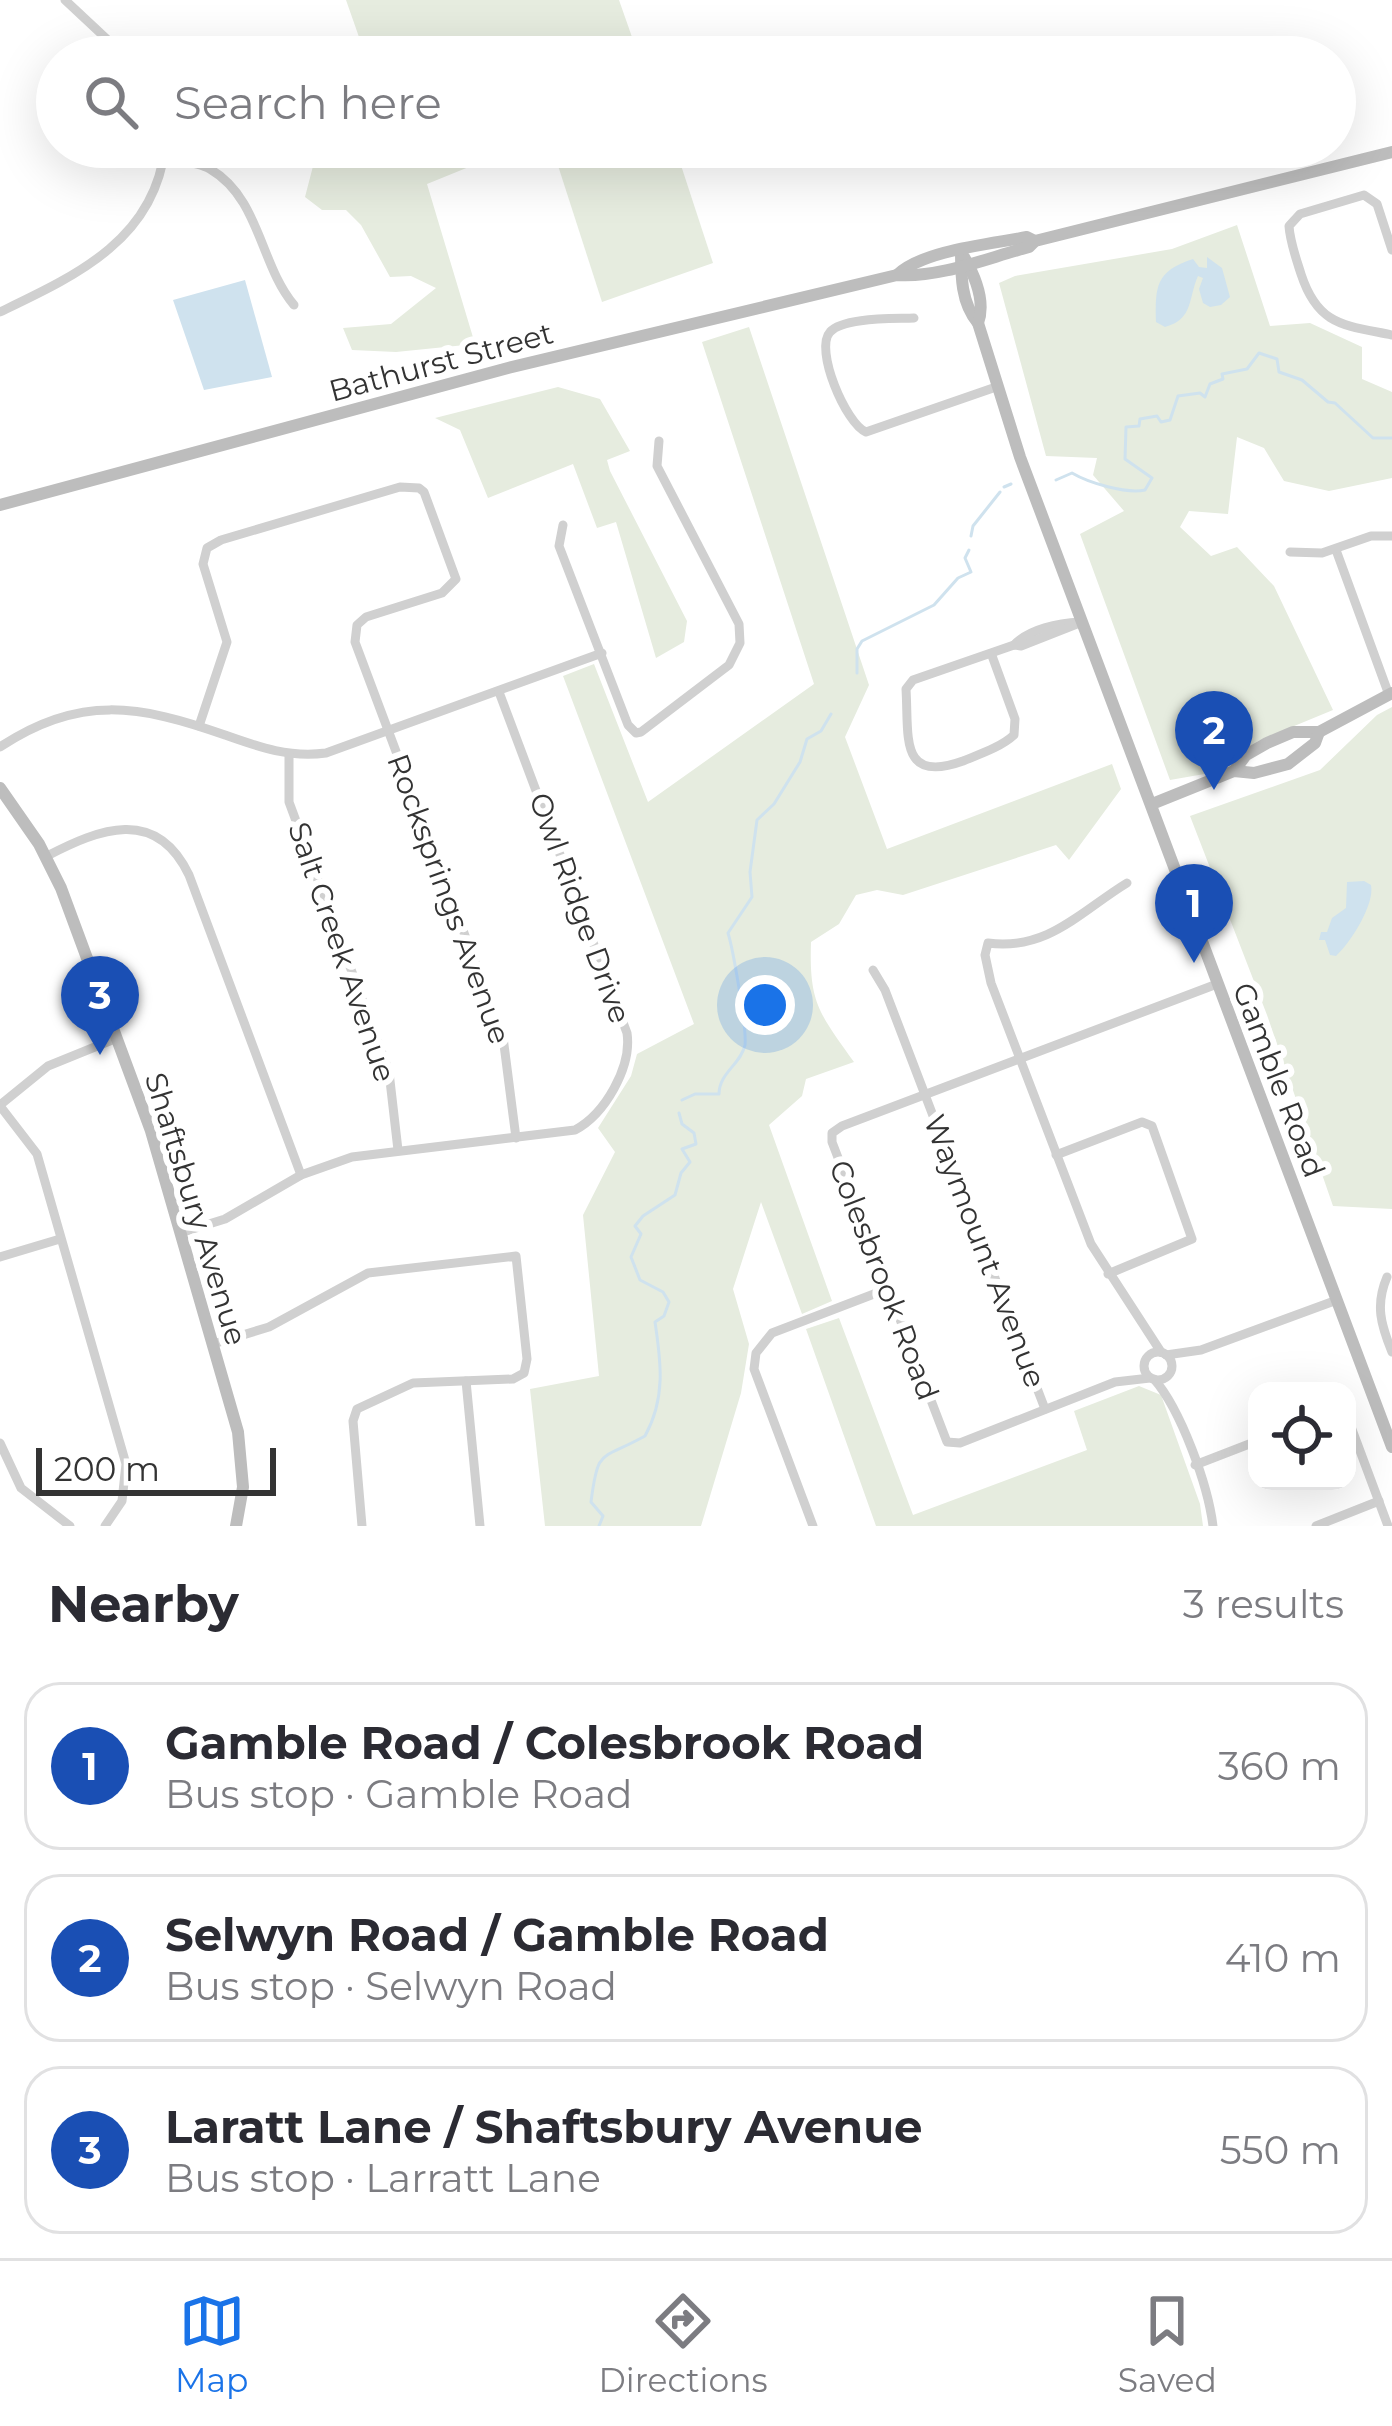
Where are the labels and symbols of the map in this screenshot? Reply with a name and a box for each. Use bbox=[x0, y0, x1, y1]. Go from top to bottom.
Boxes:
street label: Bathurst Street bbox=[325, 314, 557, 410]
pin: 2 bbox=[1175, 691, 1253, 790]
street label: Rocksprings Avenue bbox=[379, 749, 519, 1049]
street label: Owl Ridge Drive bbox=[521, 788, 639, 1028]
street label: Salt Creek Avenue bbox=[280, 817, 404, 1087]
pin: 1 bbox=[1155, 864, 1233, 963]
pin: 3 bbox=[61, 956, 139, 1055]
your location bbox=[735, 975, 795, 1035]
street label: Gamble Road bbox=[1225, 977, 1333, 1183]
street label: Shaftsbury Avenue bbox=[137, 1068, 255, 1350]
street label: Waymount Avenue bbox=[916, 1109, 1054, 1393]
street label: Colesbrook Road bbox=[821, 1155, 947, 1405]
scale bar bbox=[36, 1442, 276, 1495]

